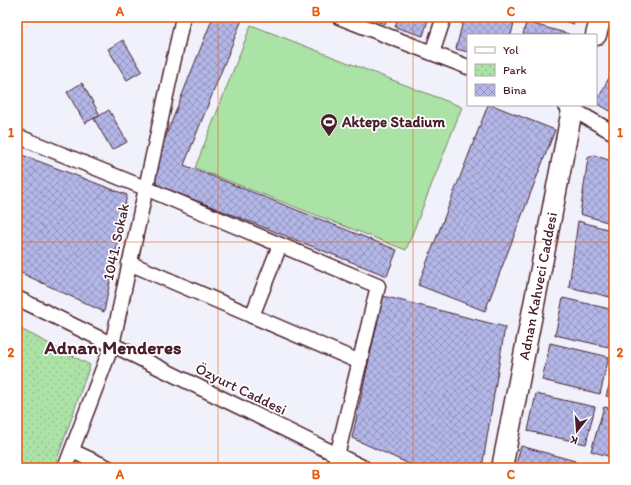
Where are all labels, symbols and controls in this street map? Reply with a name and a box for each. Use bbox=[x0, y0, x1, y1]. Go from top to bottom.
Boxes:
text: A bbox=[115, 4, 125, 19]
text: B bbox=[312, 4, 321, 19]
text: C bbox=[507, 4, 516, 19]
legend bbox=[467, 34, 597, 106]
text: Yol bbox=[503, 43, 519, 57]
text: Park bbox=[503, 63, 527, 77]
text: Bina bbox=[503, 83, 527, 97]
sports icon: Aktepe Stadium bbox=[319, 112, 339, 137]
place label: Aktepe Stadium bbox=[341, 113, 445, 132]
text: 1 bbox=[8, 125, 14, 140]
text: 1 bbox=[617, 125, 623, 140]
street label: 1041. Sokak bbox=[99, 202, 133, 282]
street label: Adnan Kahveci Caddesi bbox=[515, 211, 561, 361]
district label: Adnan Menderes bbox=[44, 336, 182, 359]
text: 2 bbox=[8, 345, 15, 360]
text: 2 bbox=[617, 345, 624, 360]
street label: Özyurt Caddesi bbox=[193, 359, 289, 419]
north arrow bbox=[557, 411, 597, 451]
text: K bbox=[568, 433, 579, 447]
text: A bbox=[115, 467, 125, 482]
text: B bbox=[312, 467, 321, 482]
text: C bbox=[507, 467, 516, 482]

